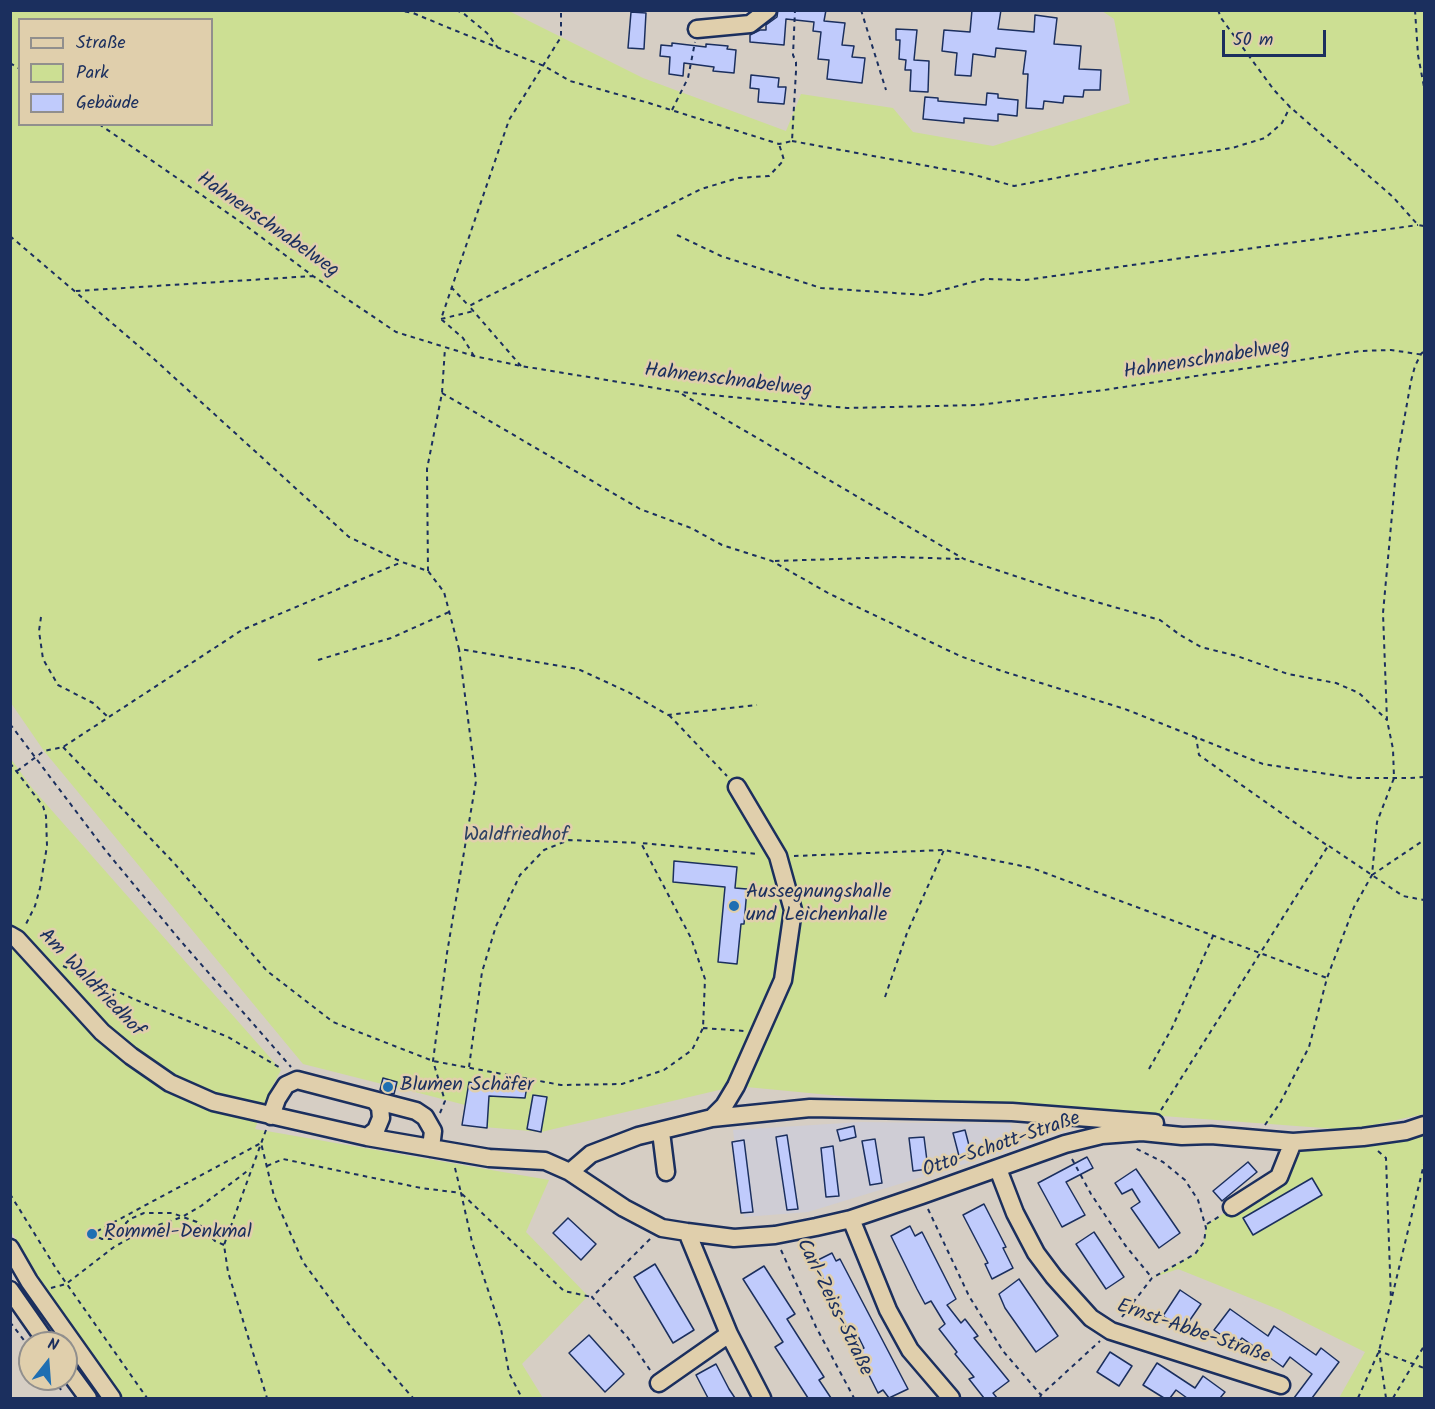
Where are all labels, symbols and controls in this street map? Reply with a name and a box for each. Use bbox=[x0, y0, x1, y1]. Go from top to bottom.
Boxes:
legend bbox=[18, 18, 213, 126]
scale bar bbox=[1225, 18, 1328, 56]
text: 50 m bbox=[1233, 26, 1273, 55]
text: Straße bbox=[76, 29, 126, 58]
text: Park bbox=[76, 59, 109, 88]
text: Gebäude bbox=[76, 89, 139, 118]
street label: Hahnenschnabelweg bbox=[191, 168, 343, 284]
street label: Hahnenschnabelweg bbox=[1122, 336, 1292, 386]
street label: Hahnenschnabelweg bbox=[643, 360, 813, 404]
park label: Waldfriedhof bbox=[463, 825, 569, 849]
place label: Aussegnungshalle und Leichenhalle bbox=[746, 882, 891, 929]
marker: Aussegnungshalle und Leichenhalle bbox=[727, 899, 741, 913]
street label: Am Waldfriedhof bbox=[32, 925, 148, 1043]
place label: Blumen Schäfer bbox=[400, 1075, 534, 1099]
marker: Blumen Schäfer bbox=[381, 1080, 395, 1094]
street label: Otto-Schott-Straße bbox=[920, 1108, 1084, 1184]
place label: Rommel-Denkmal bbox=[104, 1222, 252, 1246]
marker: Rommel-Denkmal bbox=[85, 1227, 99, 1241]
street label: Carl-Zeiss-Straße bbox=[789, 1236, 877, 1380]
street label: Ernst-Abbe-Straße bbox=[1113, 1295, 1273, 1371]
north arrow bbox=[18, 1331, 78, 1391]
text: N bbox=[44, 1332, 61, 1359]

